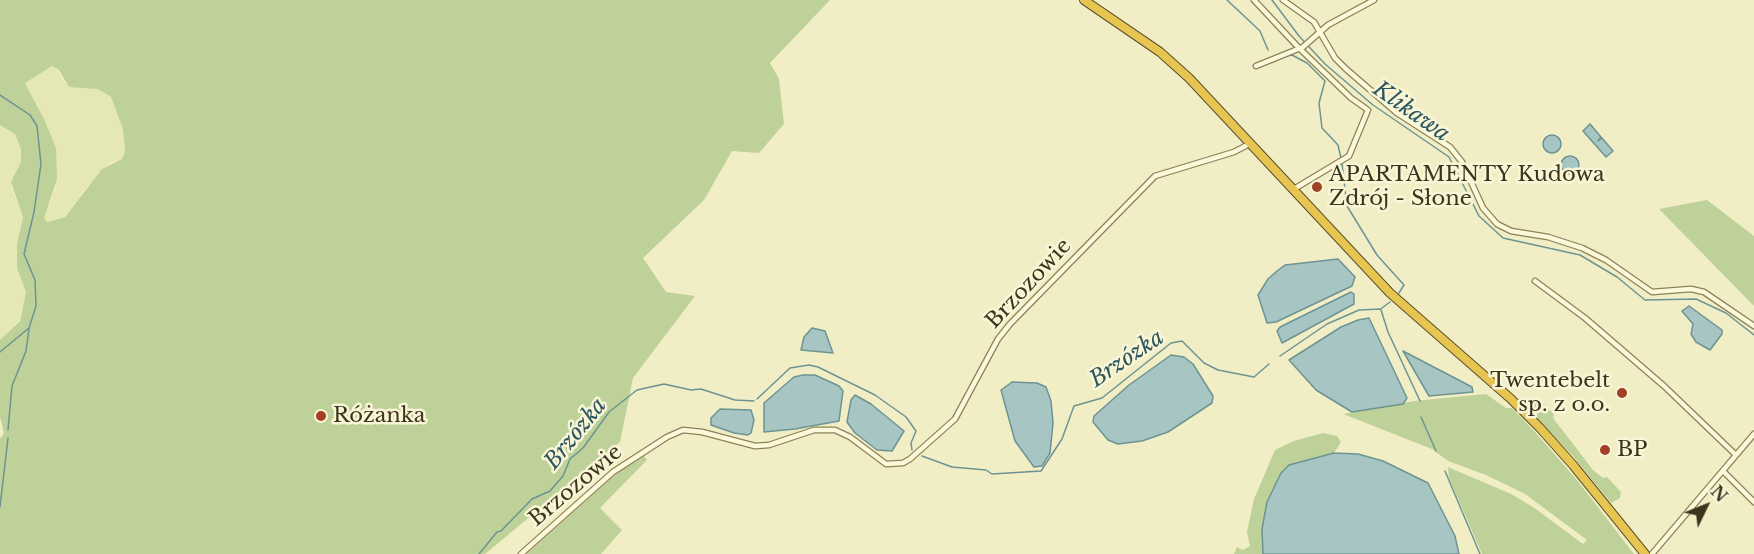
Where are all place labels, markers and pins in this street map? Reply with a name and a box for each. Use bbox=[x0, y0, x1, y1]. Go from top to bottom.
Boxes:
place label: APARTAMENTY Kudowa Zdrój - Słone bbox=[1329, 162, 1605, 212]
marker: APARTAMENTY Kudowa Zdrój - Słone bbox=[1310, 180, 1324, 194]
place label: Twentebelt sp. z o.o. bbox=[1490, 368, 1610, 418]
marker: Twentebelt sp. z o.o. bbox=[1615, 386, 1629, 400]
place label: Różanka bbox=[333, 403, 425, 429]
marker: Różanka bbox=[314, 409, 328, 423]
place label: BP bbox=[1617, 437, 1647, 463]
marker: BP bbox=[1598, 443, 1612, 457]

